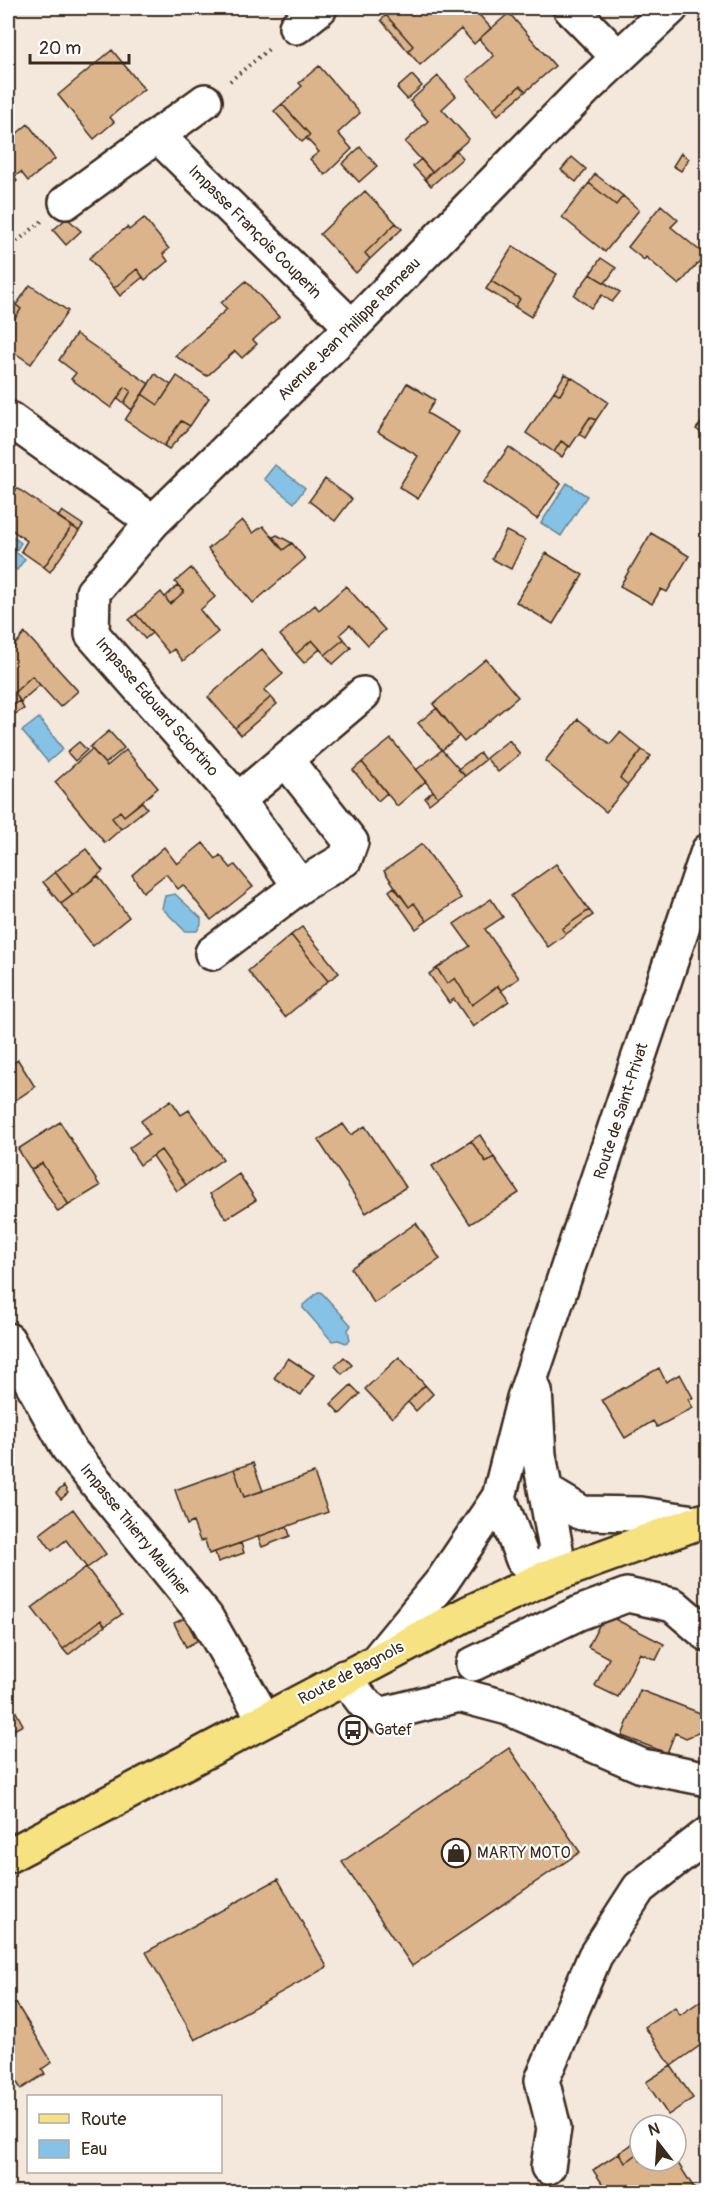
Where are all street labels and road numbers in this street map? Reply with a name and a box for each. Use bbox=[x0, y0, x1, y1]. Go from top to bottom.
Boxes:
street label: Impasse François Couperin bbox=[184, 161, 326, 303]
street label: Avenue Jean Philippe Rameau bbox=[273, 253, 425, 405]
street label: Impasse Edouard Sciortino bbox=[91, 633, 223, 781]
street label: Route de Saint-Privat bbox=[589, 1040, 653, 1182]
street label: Impasse Thierry Maulnier bbox=[76, 1460, 195, 1600]
street label: Route de Bagnols bbox=[295, 1637, 407, 1709]

